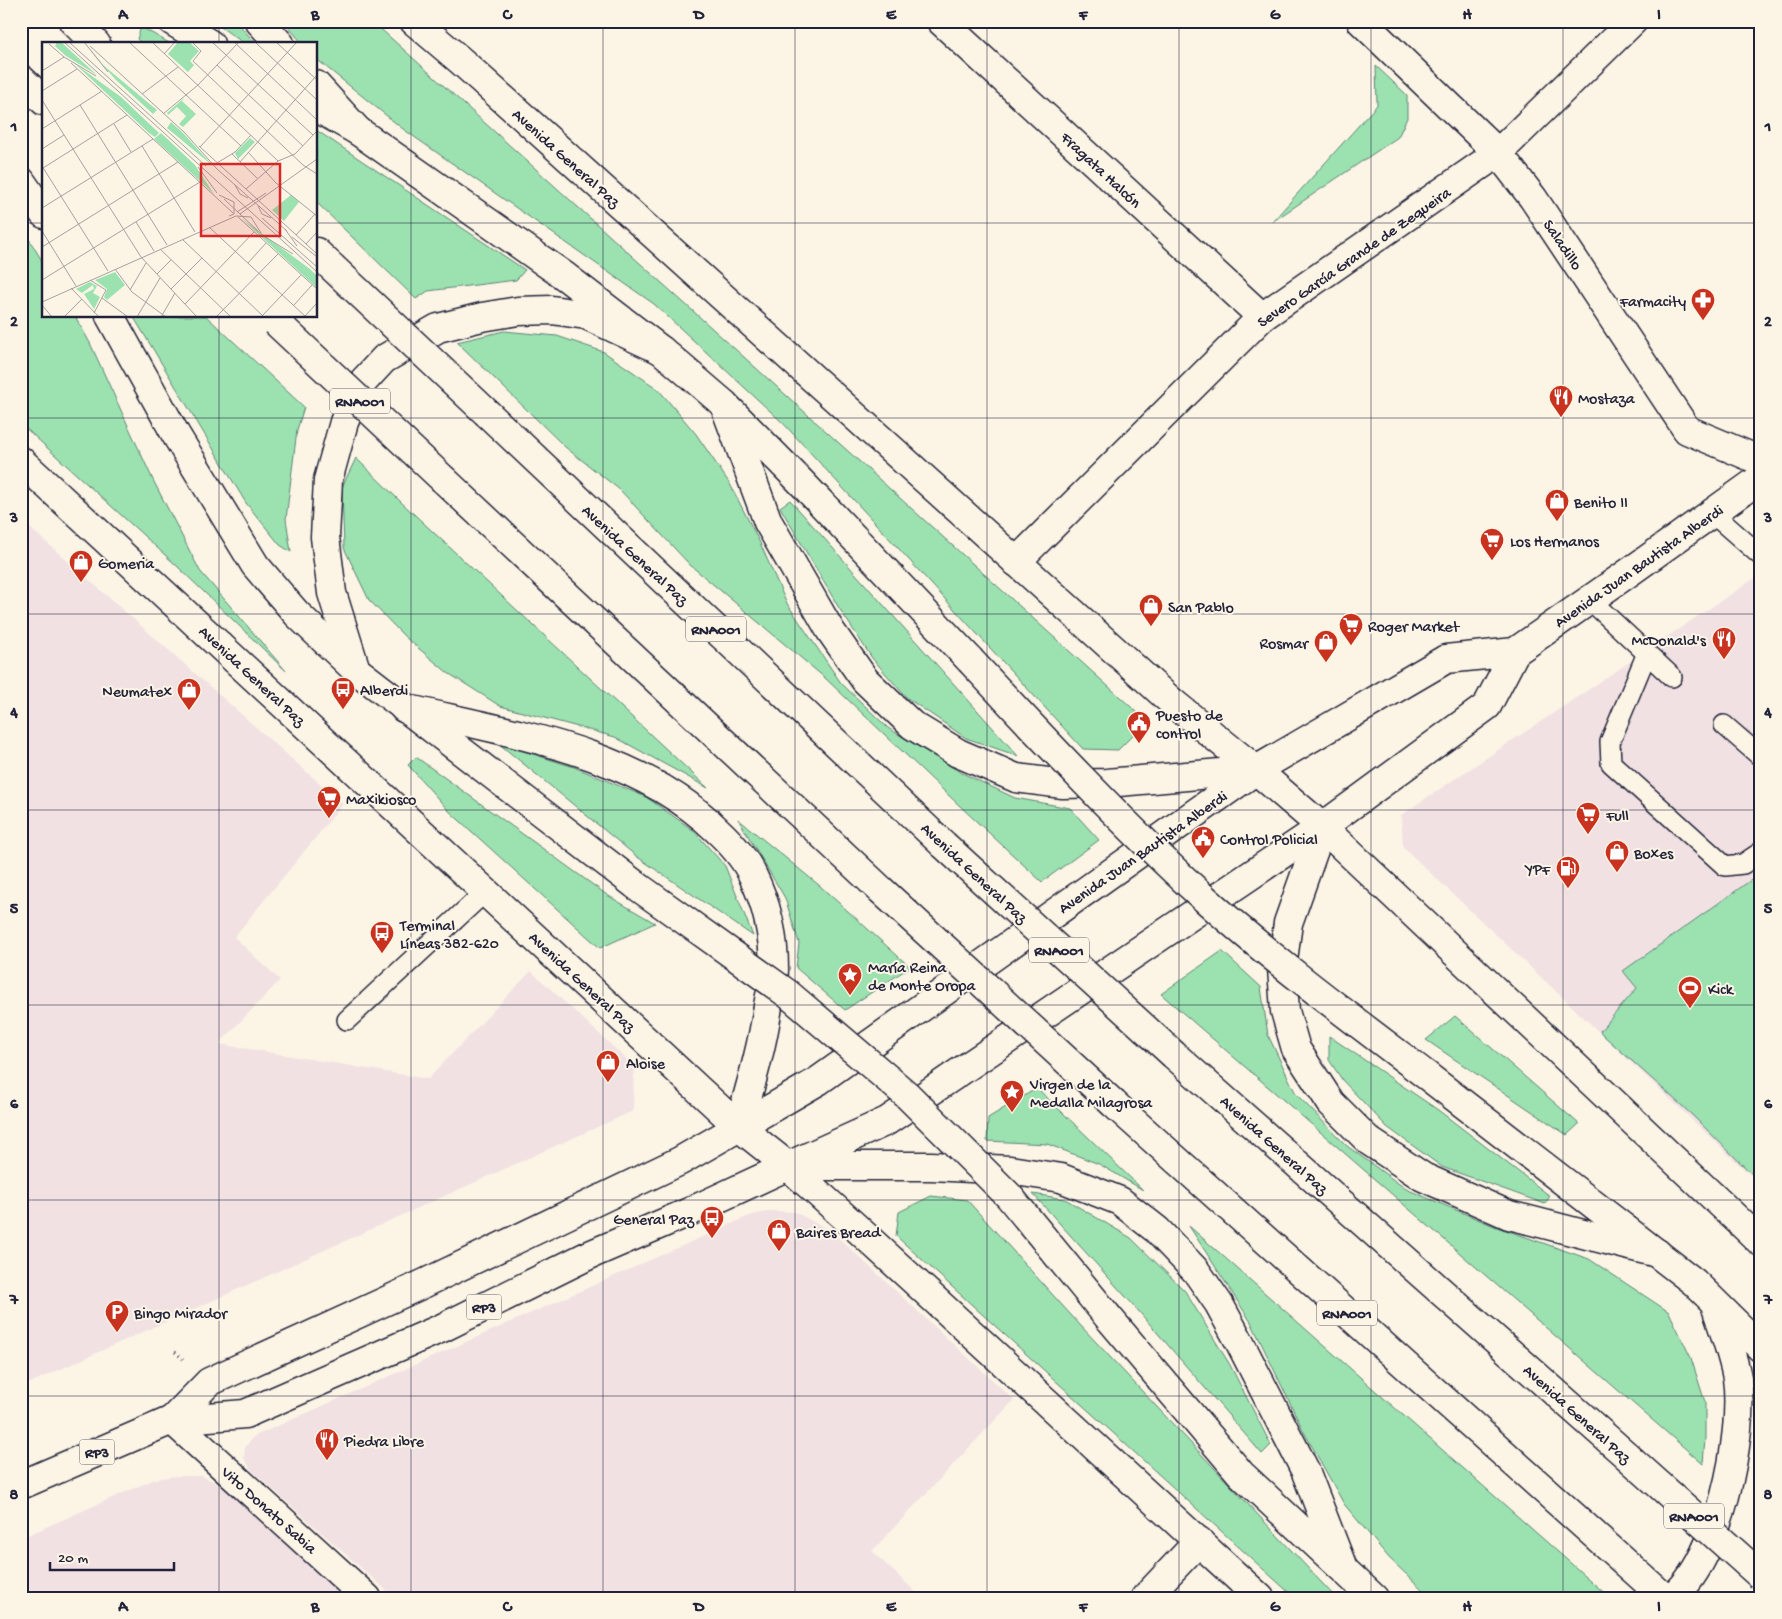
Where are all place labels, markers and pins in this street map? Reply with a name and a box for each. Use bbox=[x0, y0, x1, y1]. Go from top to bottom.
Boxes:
pharmacy icon: Farmacity bbox=[1690, 287, 1716, 321]
place label: Farmacity bbox=[1619, 294, 1686, 313]
restaurant icon: Mostaza bbox=[1548, 384, 1574, 418]
place label: Mostaza bbox=[1578, 391, 1636, 410]
shop icon: Benito II bbox=[1544, 488, 1570, 522]
place label: Benito II bbox=[1573, 495, 1628, 514]
supermarket icon: Los Hermanos bbox=[1479, 527, 1505, 561]
place label: Los Hermanos bbox=[1510, 534, 1600, 553]
shop icon: Gomeria bbox=[68, 549, 94, 583]
place label: Gomeria bbox=[98, 556, 155, 575]
shop icon: San Pablo bbox=[1138, 593, 1164, 627]
place label: San Pablo bbox=[1168, 600, 1234, 619]
supermarket icon: Roger Market bbox=[1338, 612, 1364, 646]
place label: Roger Market bbox=[1368, 619, 1461, 638]
restaurant icon: McDonald's bbox=[1711, 626, 1737, 660]
shop icon: Rosmar bbox=[1313, 629, 1339, 663]
place label: McDonald's bbox=[1631, 633, 1707, 652]
place label: Rosmar bbox=[1260, 636, 1309, 655]
bus stop icon: Alberdi bbox=[330, 676, 356, 710]
shop icon: Neumatex bbox=[176, 677, 202, 711]
place label: Alberdi bbox=[360, 683, 408, 702]
place label: Neumatex bbox=[102, 684, 173, 703]
place label: Puesto de control bbox=[1155, 708, 1223, 745]
public building icon: Puesto de control bbox=[1126, 710, 1152, 744]
supermarket icon: Maxikiosco bbox=[316, 785, 342, 819]
place label: Maxikiosco bbox=[346, 792, 416, 811]
supermarket icon: Full bbox=[1575, 801, 1601, 835]
place label: Full bbox=[1605, 808, 1629, 827]
public building icon: Control Policial bbox=[1190, 825, 1216, 859]
place label: Control Policial bbox=[1220, 832, 1318, 851]
shop icon: Boxes bbox=[1604, 839, 1630, 873]
place label: Boxes bbox=[1633, 846, 1674, 865]
fuel station icon: YPF bbox=[1555, 855, 1581, 889]
place label: YPF bbox=[1524, 862, 1551, 881]
place label: Terminal Líneas 382-620 bbox=[399, 918, 499, 955]
bus stop icon: Terminal Líneas 382-620 bbox=[369, 920, 395, 954]
place label: María Reina de Monte Oropa bbox=[868, 960, 976, 997]
place icon: María Reina de Monte Oropa bbox=[837, 962, 863, 996]
sports icon: Kick bbox=[1677, 975, 1703, 1009]
place label: Kick bbox=[1708, 982, 1735, 1001]
shop icon: Aloise bbox=[595, 1049, 621, 1083]
place label: Aloise bbox=[626, 1056, 666, 1075]
place label: Virgen de la Medalla Milagrosa bbox=[1029, 1077, 1153, 1114]
place icon: Virgen de la Medalla Milagrosa bbox=[999, 1079, 1025, 1113]
bus stop icon: General Paz bbox=[699, 1205, 725, 1239]
place label: General Paz bbox=[613, 1212, 695, 1231]
shop icon: Baires Bread bbox=[766, 1218, 792, 1252]
place label: Baires Bread bbox=[795, 1225, 882, 1244]
parking icon: Bingo Mirador bbox=[104, 1299, 130, 1333]
place label: Bingo Mirador bbox=[133, 1306, 228, 1325]
restaurant icon: Piedra Libre bbox=[314, 1427, 340, 1461]
place label: Piedra Libre bbox=[343, 1434, 425, 1453]

